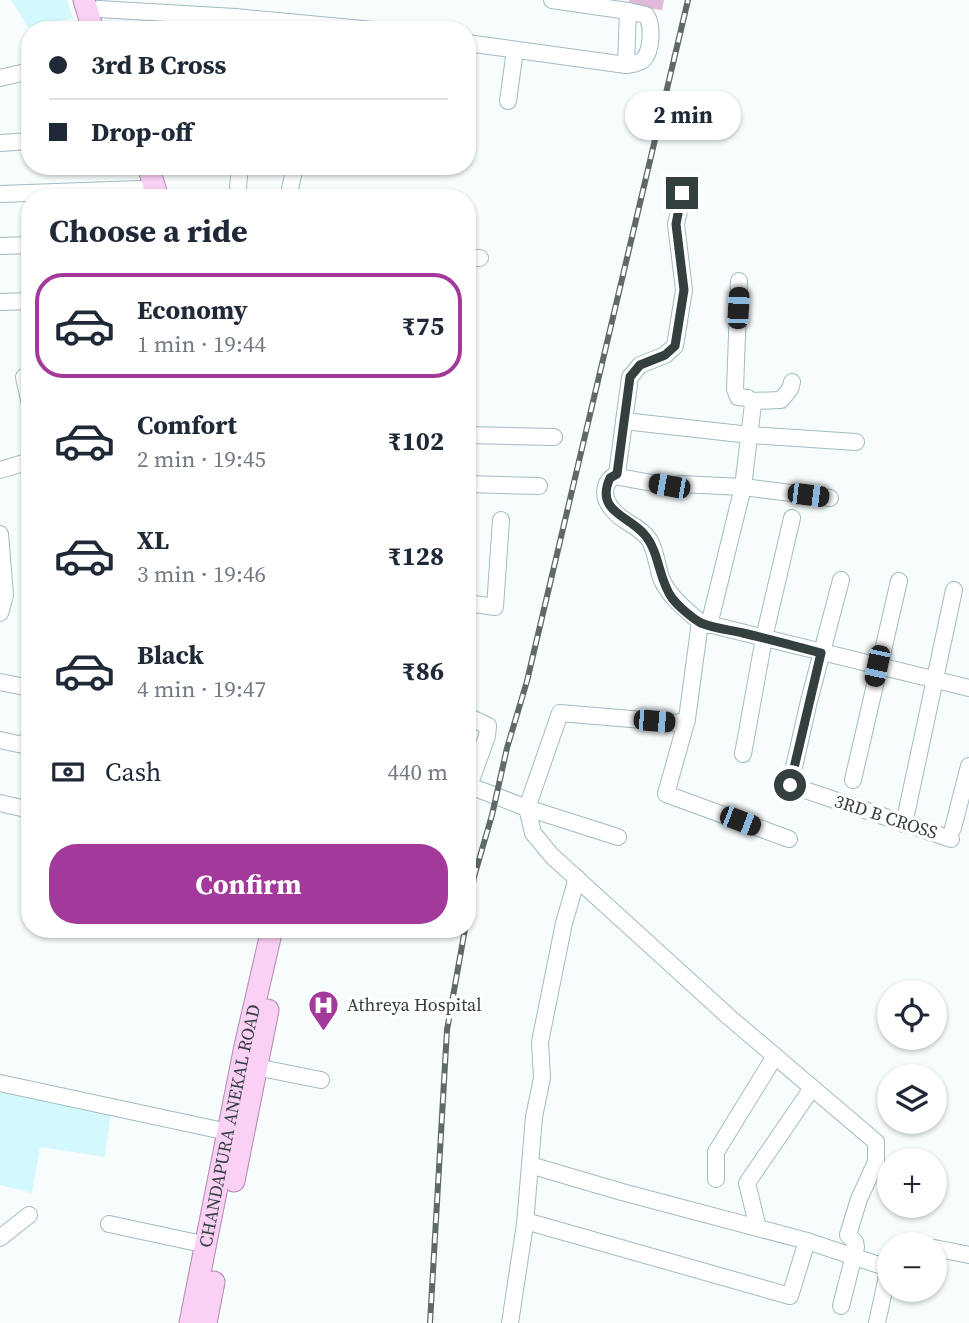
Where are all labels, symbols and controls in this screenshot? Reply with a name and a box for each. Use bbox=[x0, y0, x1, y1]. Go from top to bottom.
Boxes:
text: 3rd B Cross bbox=[91, 47, 226, 83]
callout: 2 min bbox=[624, 92, 740, 140]
text: 2 min bbox=[653, 99, 713, 131]
text: Drop-off bbox=[91, 114, 193, 150]
route end bbox=[666, 177, 698, 209]
text: Choose a ride bbox=[49, 209, 248, 253]
car bbox=[727, 286, 750, 330]
text: Economy bbox=[137, 292, 248, 328]
icon: car bbox=[53, 294, 116, 357]
text: ₹75 bbox=[402, 308, 444, 344]
text: 1 min · 19:44 bbox=[137, 328, 266, 360]
text: Comfort bbox=[137, 407, 237, 443]
icon: car bbox=[53, 409, 116, 472]
text: ₹102 bbox=[388, 423, 444, 459]
text: 2 min · 19:45 bbox=[137, 443, 266, 475]
car bbox=[647, 472, 692, 500]
car bbox=[786, 482, 831, 508]
text: XL bbox=[137, 522, 169, 558]
icon: car bbox=[53, 524, 116, 587]
text: ₹128 bbox=[388, 538, 444, 574]
text: 3 min · 19:46 bbox=[137, 558, 266, 590]
text: Black bbox=[137, 637, 204, 673]
icon: car bbox=[53, 639, 116, 702]
car bbox=[863, 643, 892, 689]
text: ₹86 bbox=[402, 653, 444, 689]
text: 4 min · 19:47 bbox=[137, 673, 266, 705]
car bbox=[633, 709, 676, 733]
icon: cash bbox=[49, 753, 87, 791]
text: Cash bbox=[105, 754, 161, 790]
text: 440 m bbox=[387, 756, 448, 788]
route start bbox=[774, 769, 806, 801]
street label: 3RD B CROSS bbox=[831, 788, 941, 845]
car bbox=[717, 804, 764, 838]
button: Confirm bbox=[49, 844, 448, 924]
map controls bbox=[877, 980, 947, 1302]
button: locate bbox=[877, 980, 947, 1050]
hospital icon: Athreya Hospital bbox=[307, 988, 341, 1032]
place label: Athreya Hospital bbox=[347, 992, 482, 1017]
street label: CHANDAPURA ANEKAL ROAD bbox=[192, 1002, 266, 1250]
button: layers bbox=[877, 1064, 947, 1134]
button: + bbox=[877, 1148, 947, 1218]
button: − bbox=[877, 1232, 947, 1302]

